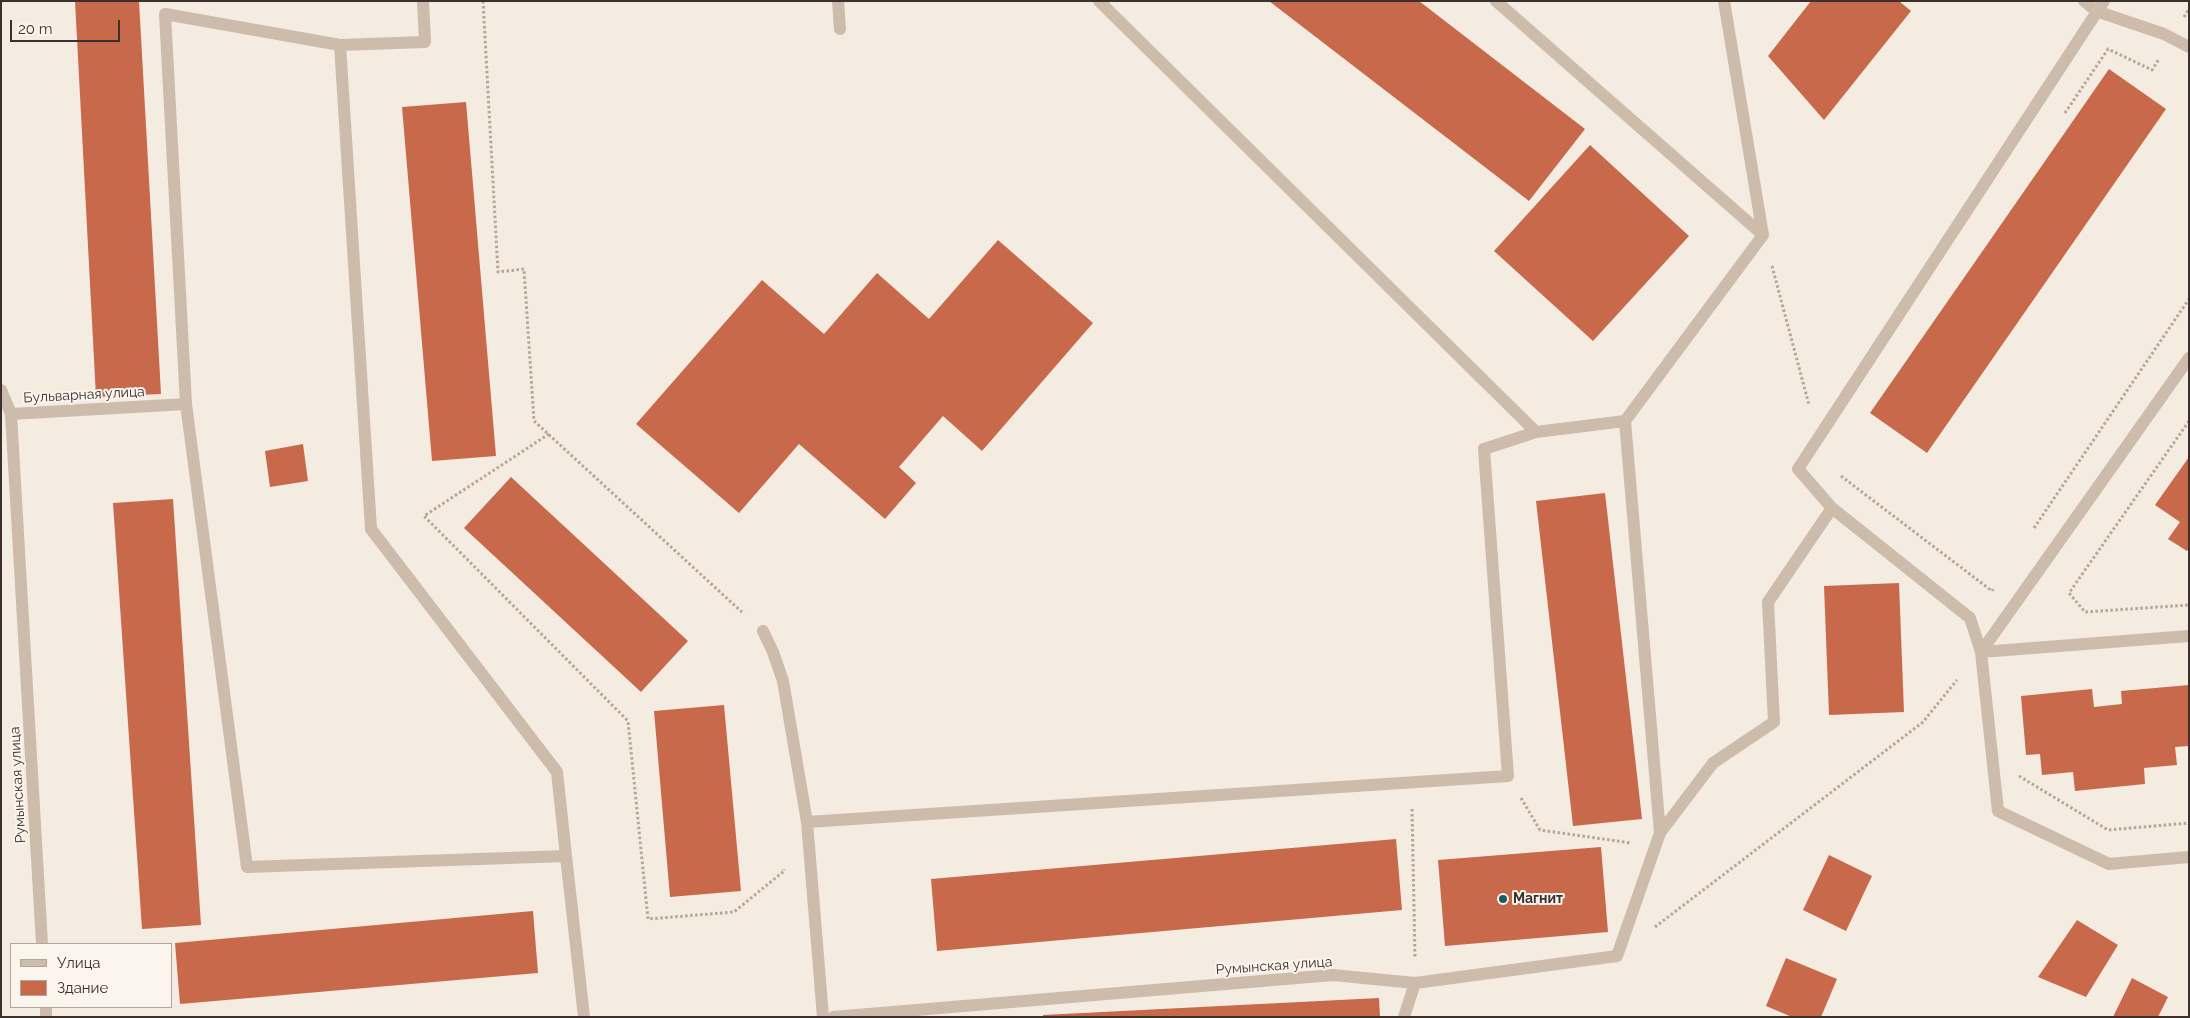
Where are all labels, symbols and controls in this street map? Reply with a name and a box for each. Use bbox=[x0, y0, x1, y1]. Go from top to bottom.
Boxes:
scale bar bbox=[12, 10, 122, 42]
text: 20 m bbox=[18, 20, 53, 38]
street label: Бульварная улица bbox=[23, 383, 145, 407]
street label: Румынская улица bbox=[7, 726, 29, 844]
place label: Магнит bbox=[1513, 891, 1563, 907]
marker: Магнит bbox=[1497, 893, 1509, 905]
legend bbox=[10, 943, 172, 1008]
text: Улица bbox=[57, 954, 101, 972]
street label: Румынская улица bbox=[1215, 954, 1333, 978]
text: Здание bbox=[57, 979, 108, 997]

